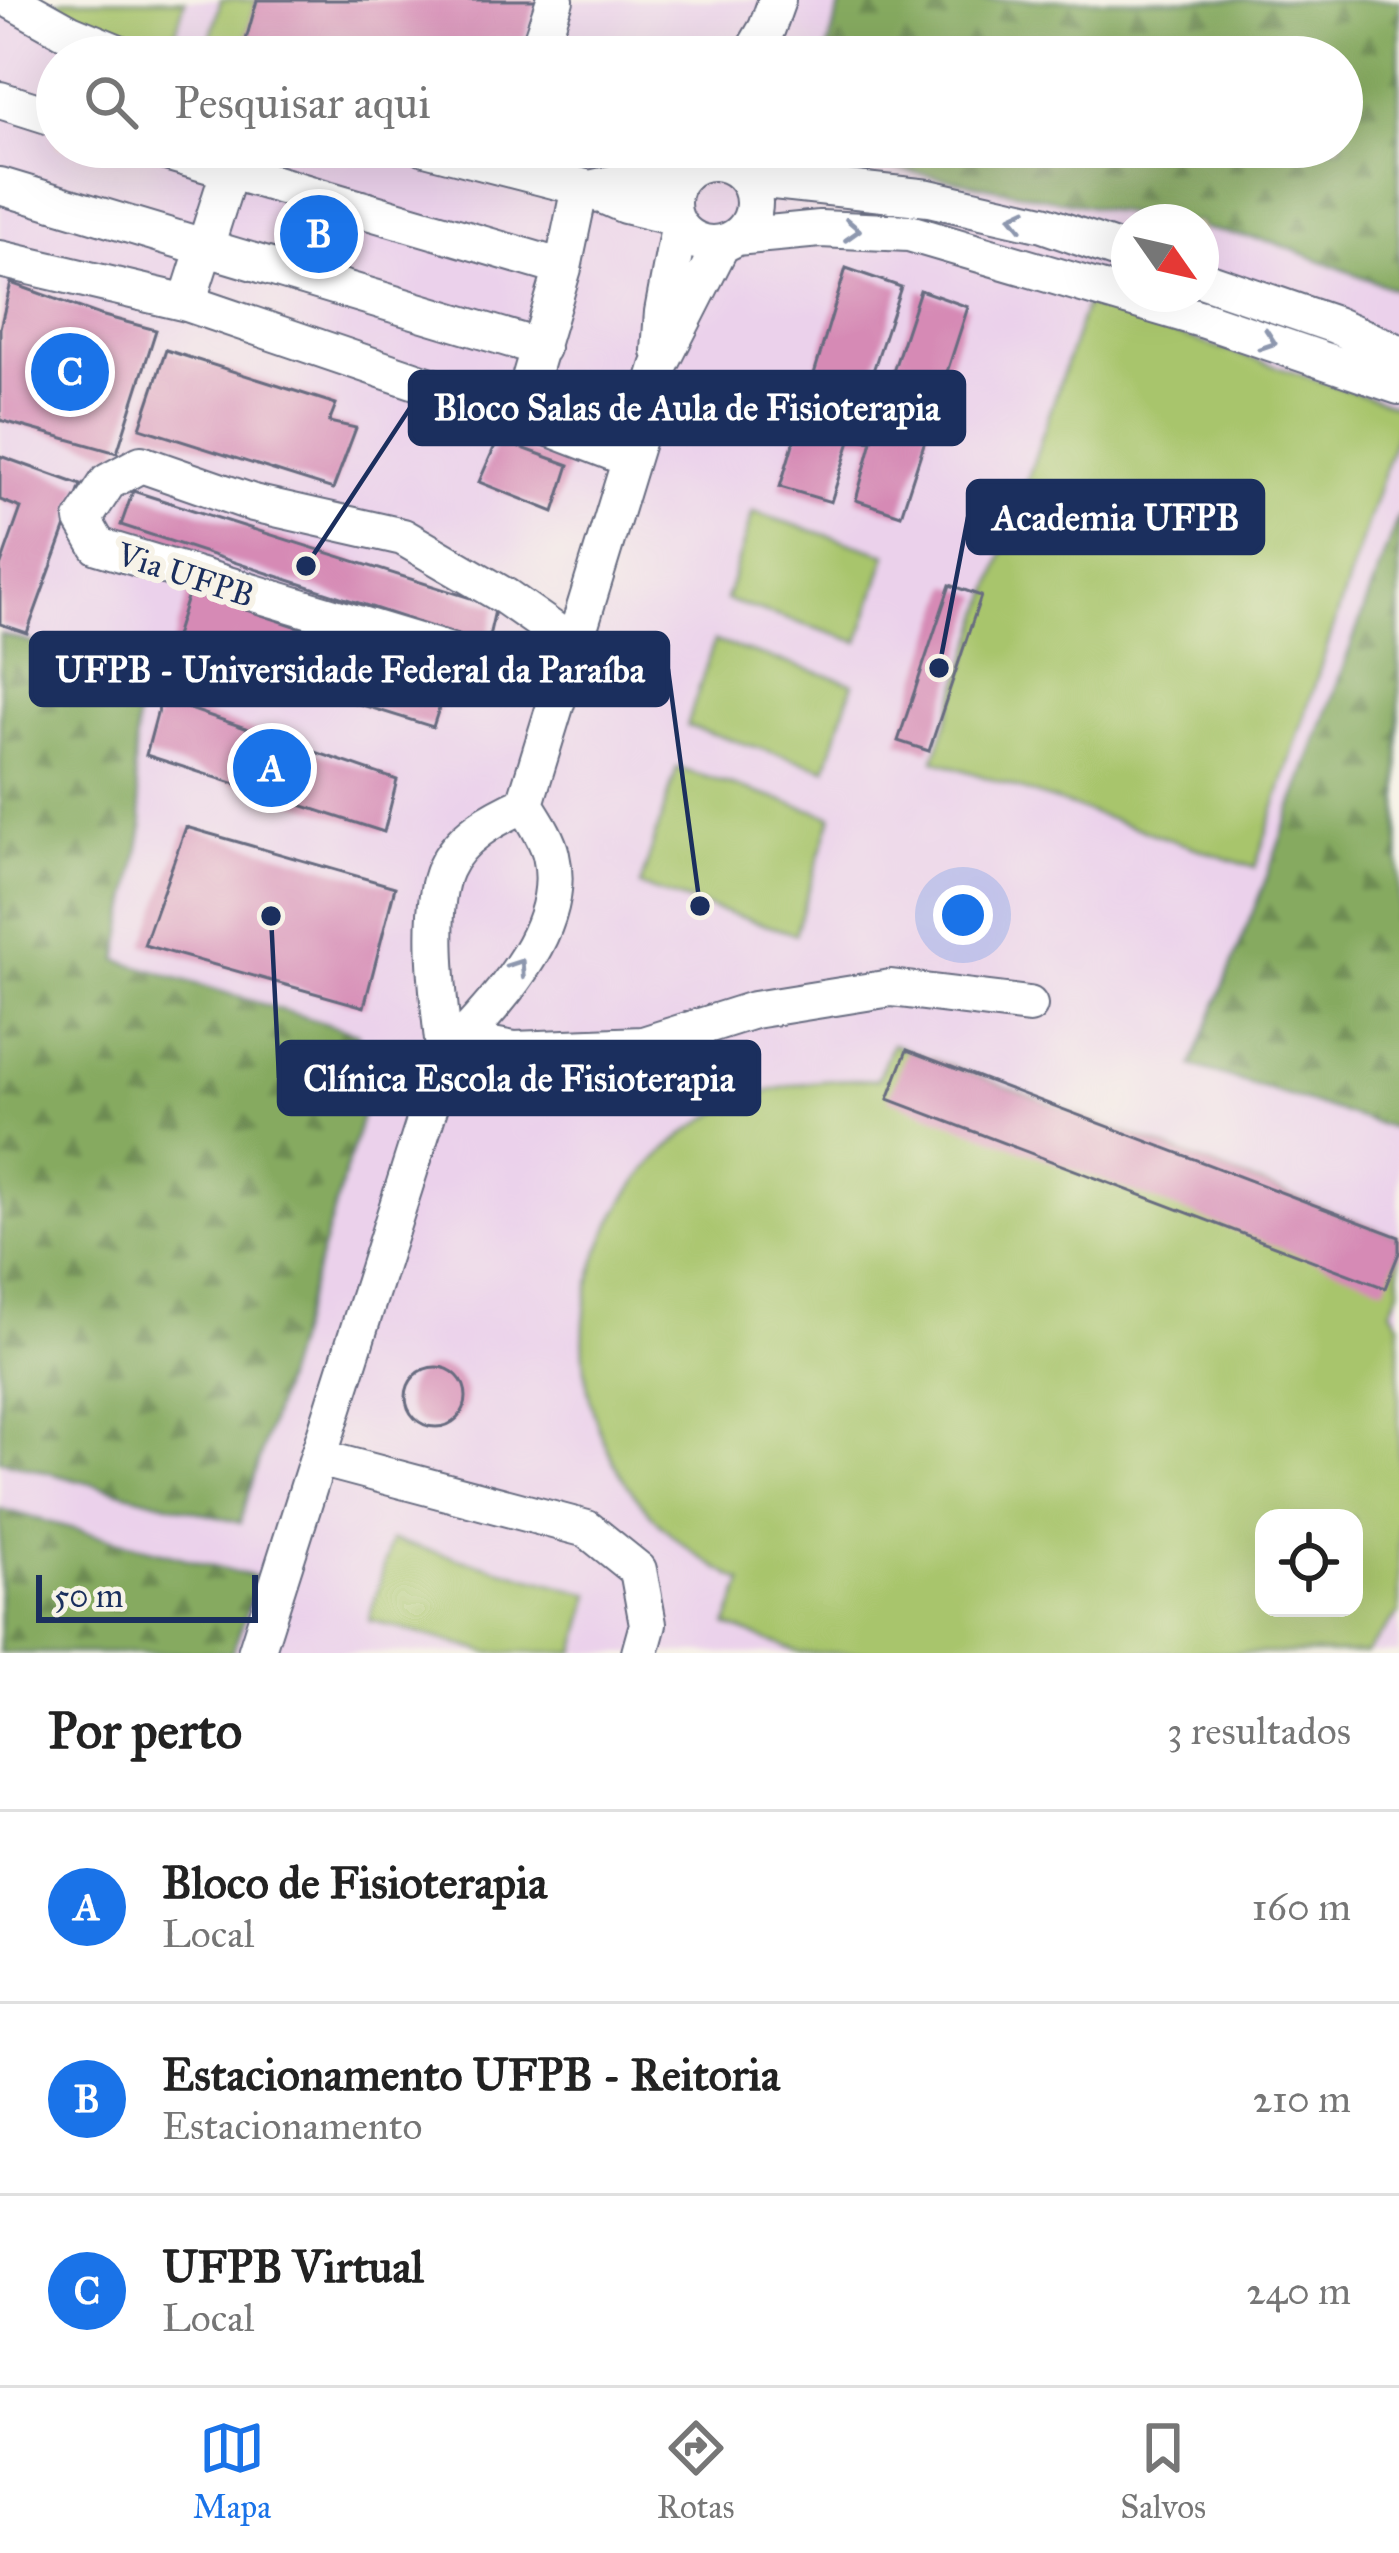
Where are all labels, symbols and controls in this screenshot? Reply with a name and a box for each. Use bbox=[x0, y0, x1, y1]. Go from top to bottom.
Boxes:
search box bbox=[36, 36, 1363, 168]
icon: search bbox=[78, 69, 144, 135]
text: Pesquisar aqui bbox=[174, 75, 431, 130]
pin: B bbox=[280, 189, 358, 279]
north arrow bbox=[1111, 204, 1219, 312]
one-way arrow bbox=[1008, 207, 1028, 232]
one-way arrow bbox=[843, 217, 862, 243]
pin: C bbox=[31, 327, 109, 417]
one-way arrow bbox=[1257, 327, 1278, 352]
callout: Bloco Salas de Aula de Fisioterapia bbox=[410, 372, 964, 444]
text: Bloco Salas de Aula de Fisioterapia bbox=[434, 386, 941, 430]
callout: Academia UFPB bbox=[968, 481, 1263, 553]
text: Academia UFPB bbox=[991, 496, 1240, 540]
street label: Via UFPB bbox=[111, 534, 259, 616]
callout: UFPB - Universidade Federal da Paraíba bbox=[31, 633, 668, 705]
text: UFPB - Universidade Federal da Paraíba bbox=[55, 648, 646, 692]
pin: A bbox=[233, 723, 311, 813]
your location bbox=[933, 885, 993, 945]
one-way arrow bbox=[504, 959, 526, 981]
callout: Clínica Escola de Fisioterapia bbox=[279, 1042, 759, 1114]
text: Clínica Escola de Fisioterapia bbox=[303, 1057, 736, 1101]
map controls bbox=[1255, 1509, 1363, 1617]
button: locate bbox=[1255, 1509, 1363, 1617]
scale bar bbox=[36, 1569, 258, 1622]
text: 50 m bbox=[54, 1576, 123, 1616]
text: Por perto bbox=[48, 1700, 242, 1762]
text: 3 resultados bbox=[1167, 1707, 1351, 1755]
text: Bloco de Fisioterapia bbox=[162, 1855, 547, 1910]
text: A bbox=[74, 1883, 100, 1931]
text: 160 m bbox=[1252, 1883, 1351, 1931]
text: Local bbox=[162, 1910, 254, 1958]
text: Estacionamento UFPB - Reitoria bbox=[162, 2047, 780, 2102]
text: B bbox=[74, 2075, 100, 2123]
text: 210 m bbox=[1253, 2075, 1351, 2123]
text: Estacionamento bbox=[162, 2102, 423, 2150]
text: UFPB Virtual bbox=[162, 2239, 424, 2294]
text: C bbox=[74, 2267, 100, 2315]
text: 240 m bbox=[1246, 2267, 1351, 2315]
text: Local bbox=[162, 2294, 254, 2342]
tab: Mapa bbox=[193, 2415, 271, 2527]
tab: Rotas bbox=[657, 2415, 734, 2527]
tab: Salvos bbox=[1120, 2415, 1206, 2527]

